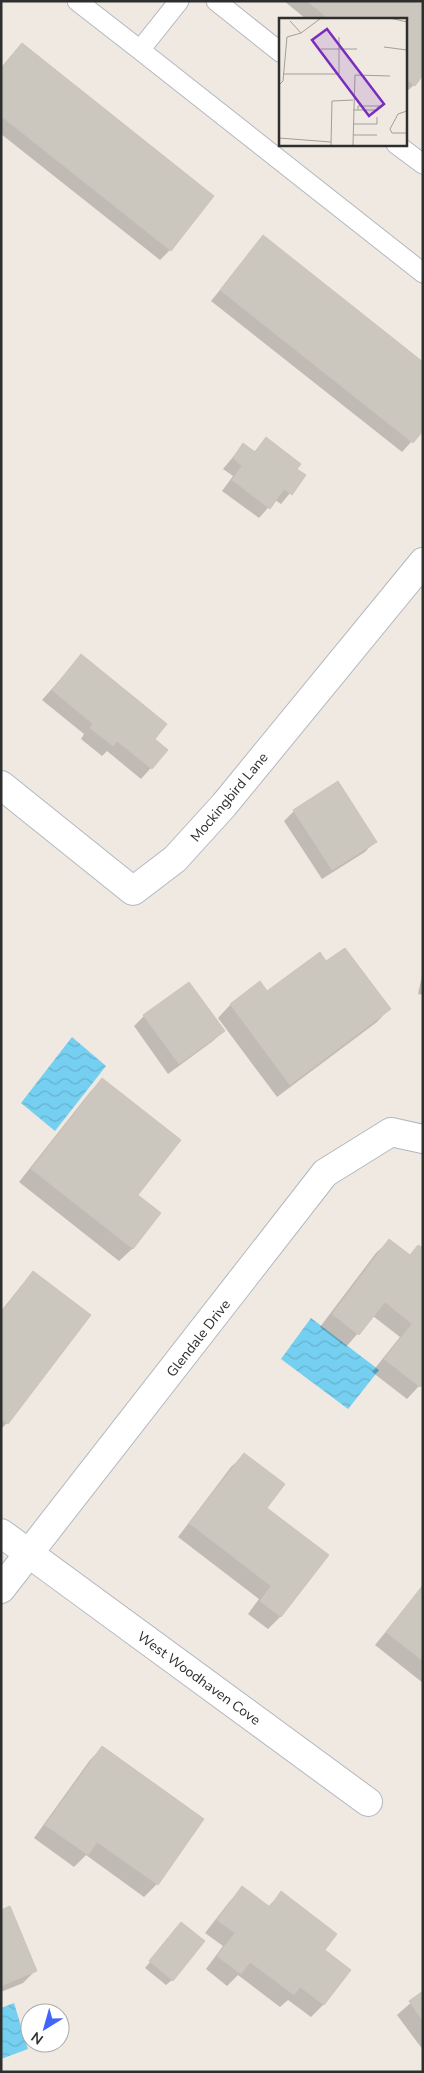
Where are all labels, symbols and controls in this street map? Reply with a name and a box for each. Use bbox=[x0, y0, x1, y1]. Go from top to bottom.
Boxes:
inset map bbox=[279, 18, 406, 145]
street label: Mockingbird Lane bbox=[186, 749, 272, 846]
street label: Glendale Drive bbox=[162, 1296, 235, 1381]
street label: West Woodhaven Cove bbox=[133, 1627, 264, 1730]
north arrow bbox=[20, 2003, 70, 2053]
text: N bbox=[28, 2027, 47, 2049]

